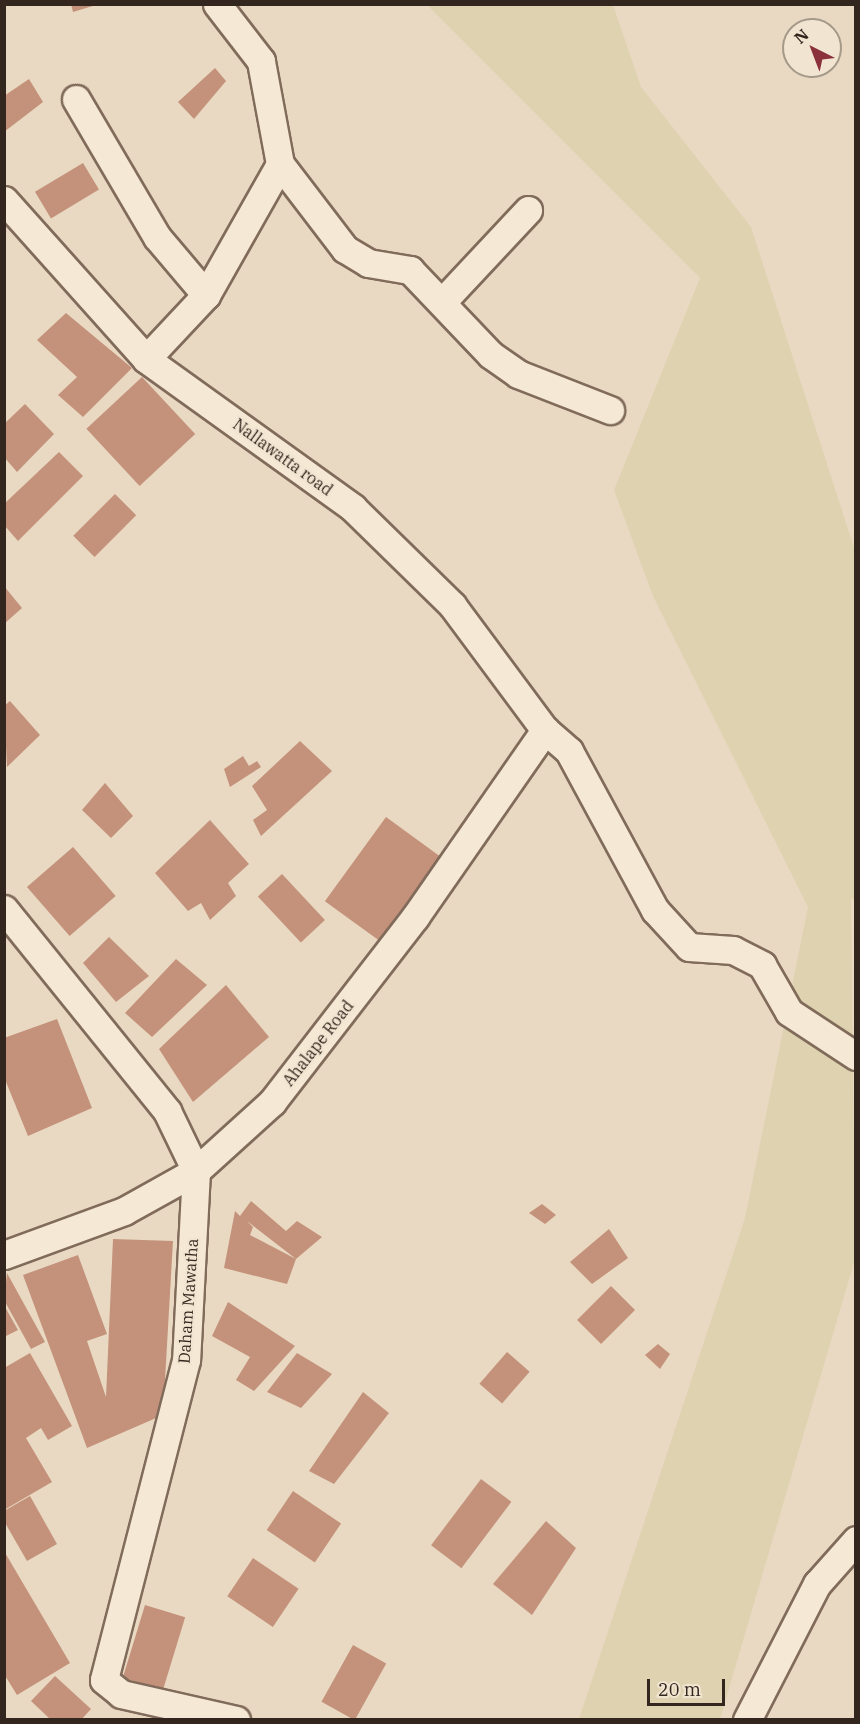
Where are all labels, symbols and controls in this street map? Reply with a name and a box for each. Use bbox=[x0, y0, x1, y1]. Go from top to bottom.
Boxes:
north arrow bbox=[782, 18, 842, 78]
text: N bbox=[790, 24, 813, 48]
street label: Nallawatta road bbox=[229, 414, 337, 500]
street label: Ahalape Road bbox=[279, 996, 357, 1090]
street label: Daham Mawatha bbox=[174, 1238, 202, 1364]
scale bar bbox=[650, 1667, 728, 1705]
text: 20 m bbox=[658, 1678, 701, 1701]

